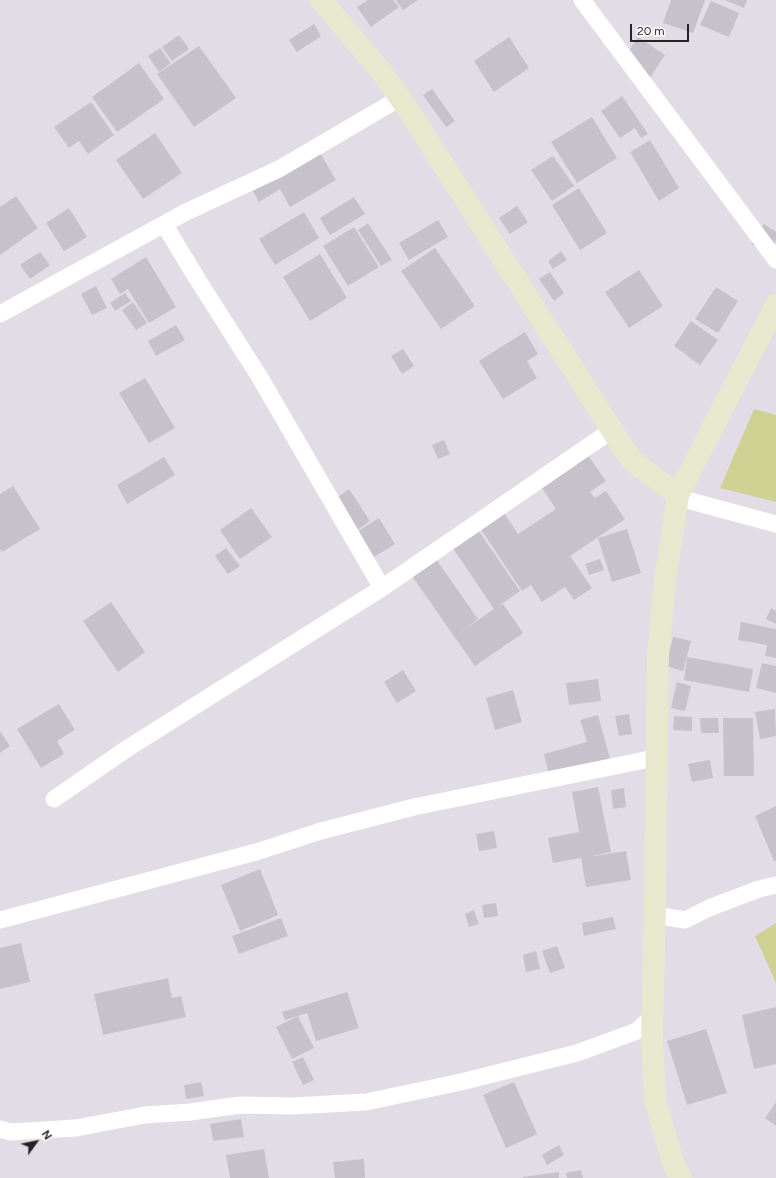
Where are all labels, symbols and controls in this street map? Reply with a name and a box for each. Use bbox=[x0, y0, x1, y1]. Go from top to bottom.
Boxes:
scale bar bbox=[632, 16, 691, 42]
text: 20 m bbox=[637, 24, 665, 38]
north arrow bbox=[16, 1122, 56, 1162]
text: N bbox=[39, 1128, 54, 1142]

